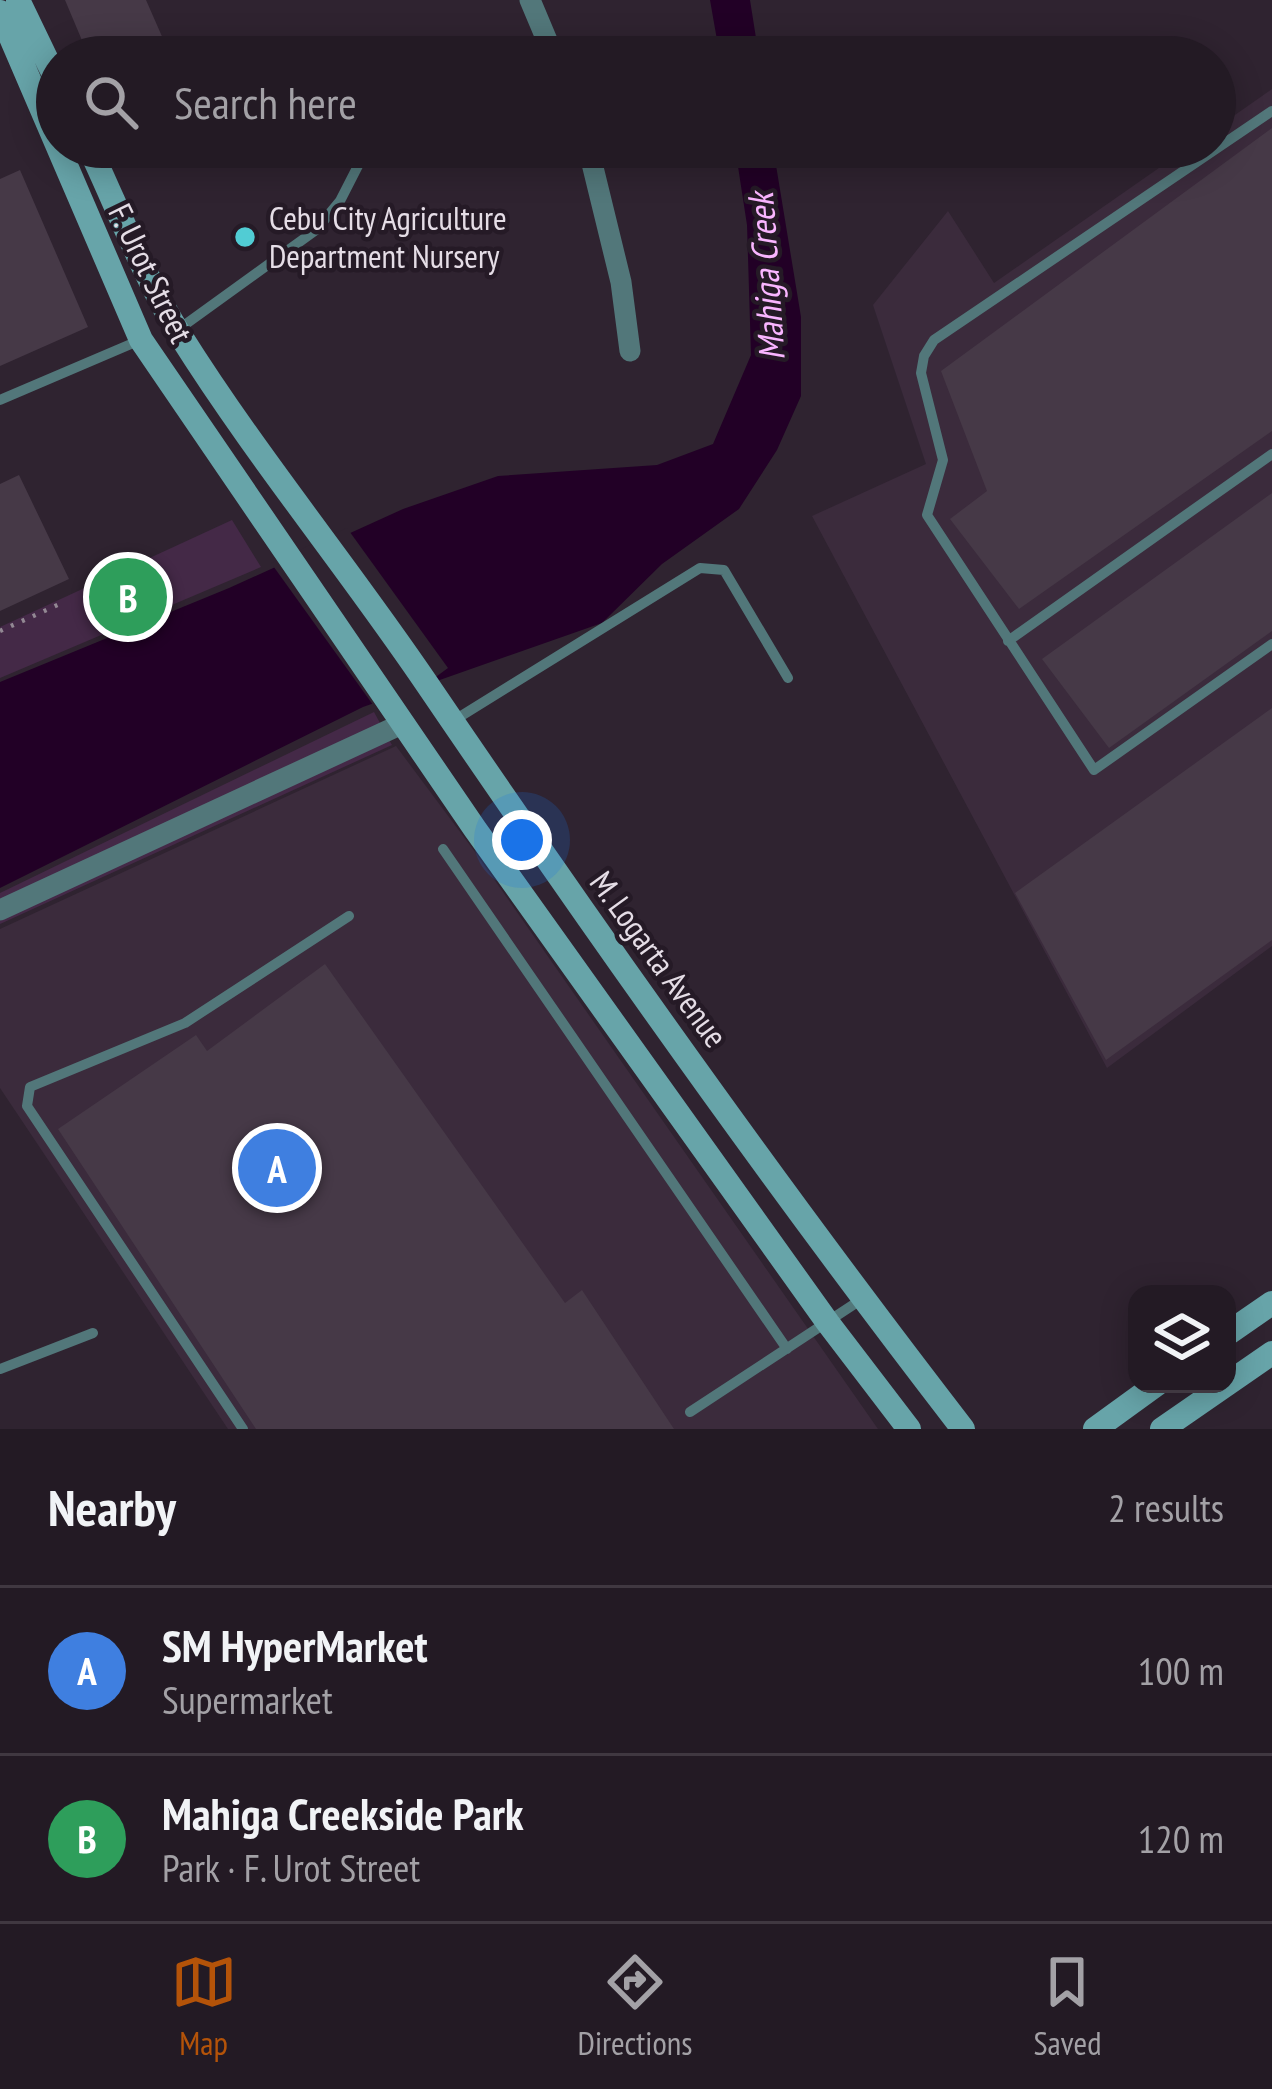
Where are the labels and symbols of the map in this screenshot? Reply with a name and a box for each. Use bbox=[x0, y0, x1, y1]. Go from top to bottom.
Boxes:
water label: Mahiga Creek bbox=[736, 188, 795, 362]
street label: F. Urot Street bbox=[99, 196, 203, 349]
place label: Cebu City Agriculture Department Nursery bbox=[269, 196, 507, 277]
marker: Cebu City Agriculture Department Nursery bbox=[232, 224, 258, 250]
pin: B bbox=[89, 552, 167, 642]
your location bbox=[492, 810, 552, 870]
street label: M. Logarta Avenue bbox=[581, 862, 738, 1055]
pin: A bbox=[238, 1123, 316, 1213]

